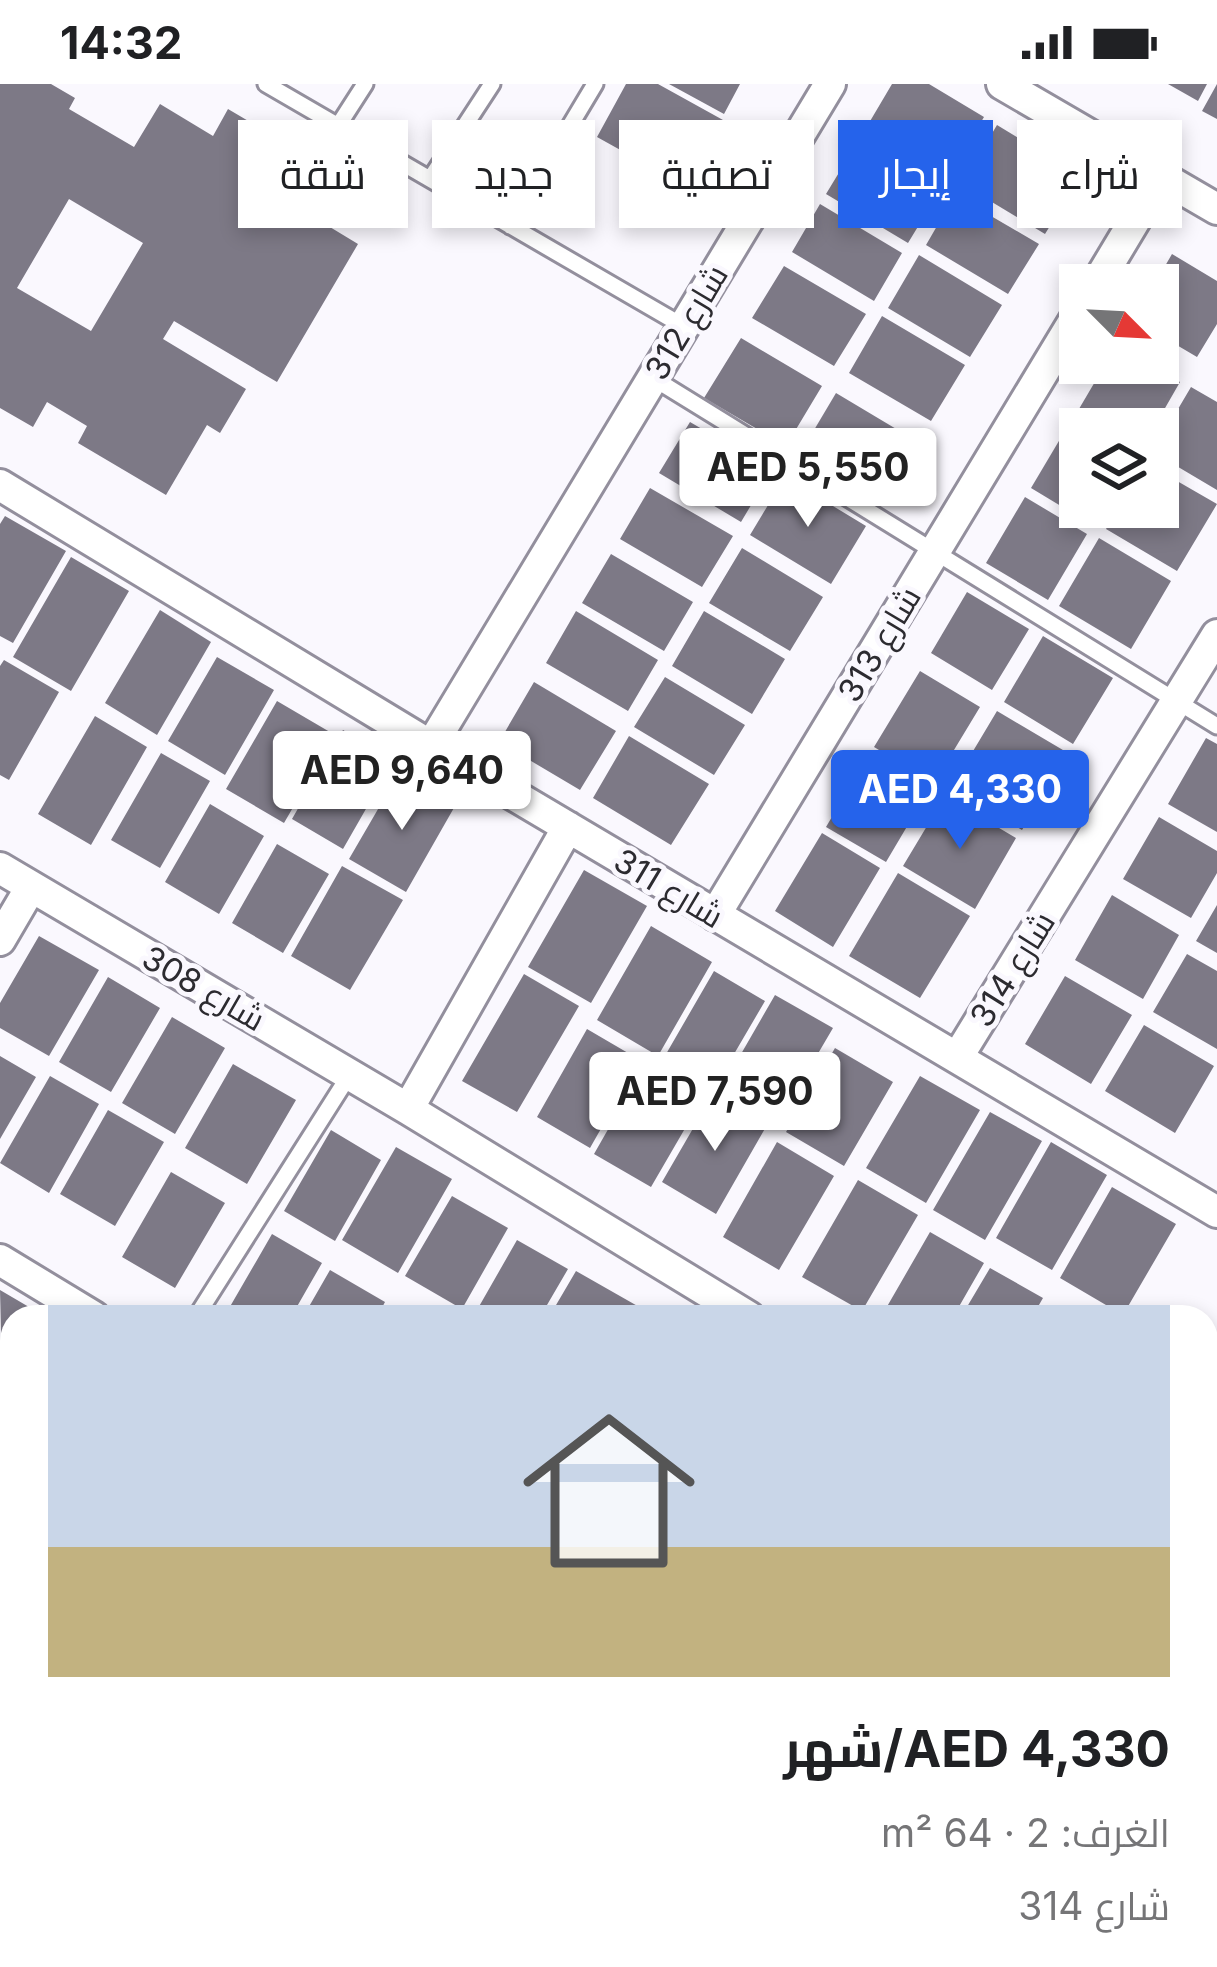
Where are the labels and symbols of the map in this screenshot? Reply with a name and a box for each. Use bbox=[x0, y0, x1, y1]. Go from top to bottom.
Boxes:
street label: شارع 312 bbox=[636, 257, 738, 388]
north arrow bbox=[1059, 264, 1179, 384]
pin: AED 5,550 bbox=[671, 428, 945, 530]
street label: شارع 313 bbox=[829, 579, 932, 710]
pin: AED 9,640 bbox=[265, 731, 539, 833]
pin: AED 4,330 bbox=[823, 750, 1097, 852]
street label: شارع 311 bbox=[606, 840, 731, 939]
street label: شارع 314 bbox=[961, 904, 1066, 1036]
street label: شارع 308 bbox=[134, 937, 272, 1042]
pin: AED 7,590 bbox=[578, 1052, 852, 1154]

